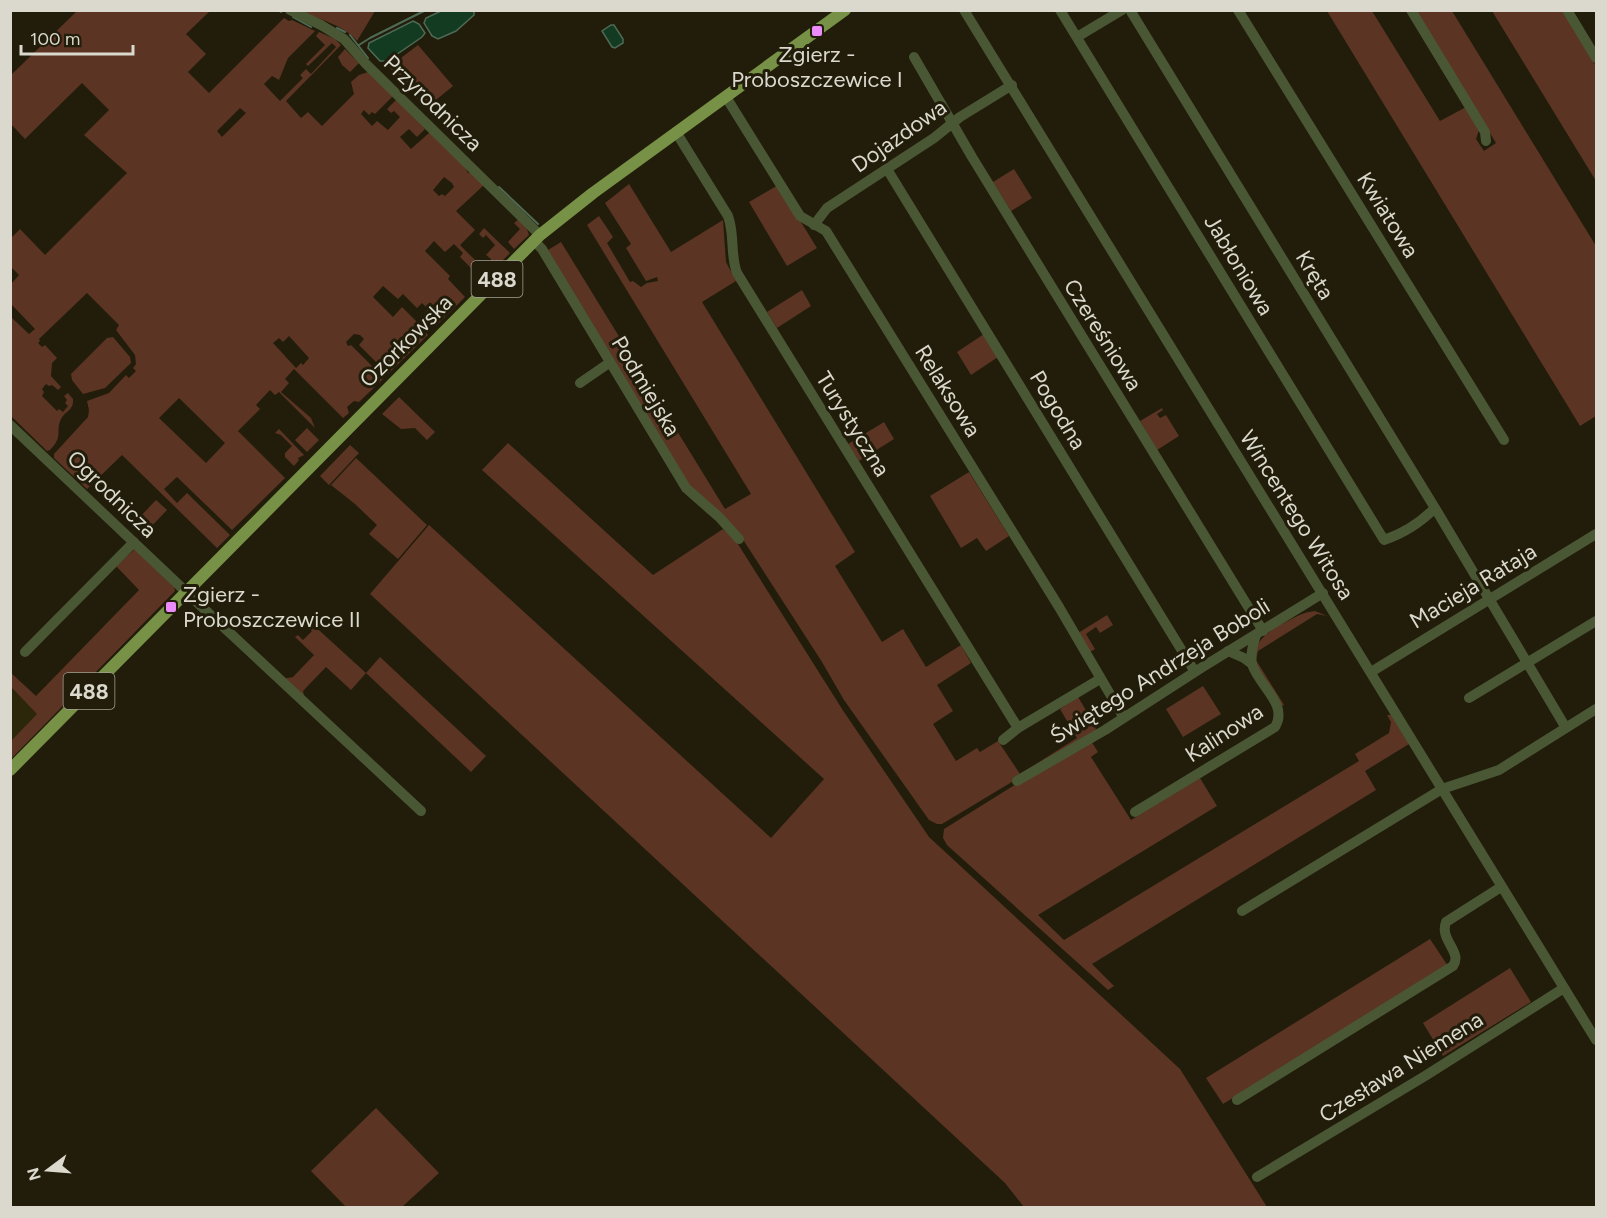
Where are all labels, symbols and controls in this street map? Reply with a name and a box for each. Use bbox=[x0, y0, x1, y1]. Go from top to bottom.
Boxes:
scale bar bbox=[21, 18, 134, 56]
marker: Zgierz - Proboszczewice I bbox=[810, 24, 824, 38]
text: 100 m bbox=[30, 28, 80, 50]
place label: Zgierz - Proboszczewice I bbox=[731, 41, 903, 93]
street label: Przyrodnicza bbox=[378, 49, 488, 157]
street label: Dojazdowa bbox=[846, 94, 952, 178]
street label: Kwiatowa bbox=[1351, 167, 1425, 263]
street label: Jabłoniowa bbox=[1198, 210, 1280, 320]
street label: Kręta bbox=[1290, 246, 1340, 304]
road number: 488 bbox=[472, 261, 522, 297]
street label: Czereśniowa bbox=[1058, 274, 1148, 396]
street label: Ozorkowska bbox=[354, 289, 458, 393]
street label: Podmiejska bbox=[606, 331, 686, 441]
street label: Relaksowa bbox=[909, 340, 987, 442]
street label: Pogodna bbox=[1024, 366, 1092, 454]
street label: Turystyczna bbox=[810, 367, 896, 481]
street label: Wincentego Witosa bbox=[1234, 425, 1360, 605]
street label: Ogrodnicza bbox=[61, 445, 163, 543]
street label: Macieja Rataja bbox=[1405, 538, 1541, 634]
place label: Zgierz - Proboszczewice II bbox=[183, 581, 361, 633]
street label: Świętego Andrzeja Boboli bbox=[1045, 592, 1275, 750]
marker: Zgierz - Proboszczewice II bbox=[164, 600, 178, 614]
road number: 488 bbox=[64, 673, 115, 709]
street label: Kalinowa bbox=[1180, 698, 1268, 768]
street label: Czesława Niemena bbox=[1314, 1006, 1488, 1128]
north arrow bbox=[18, 1140, 78, 1200]
text: N bbox=[23, 1165, 45, 1183]

